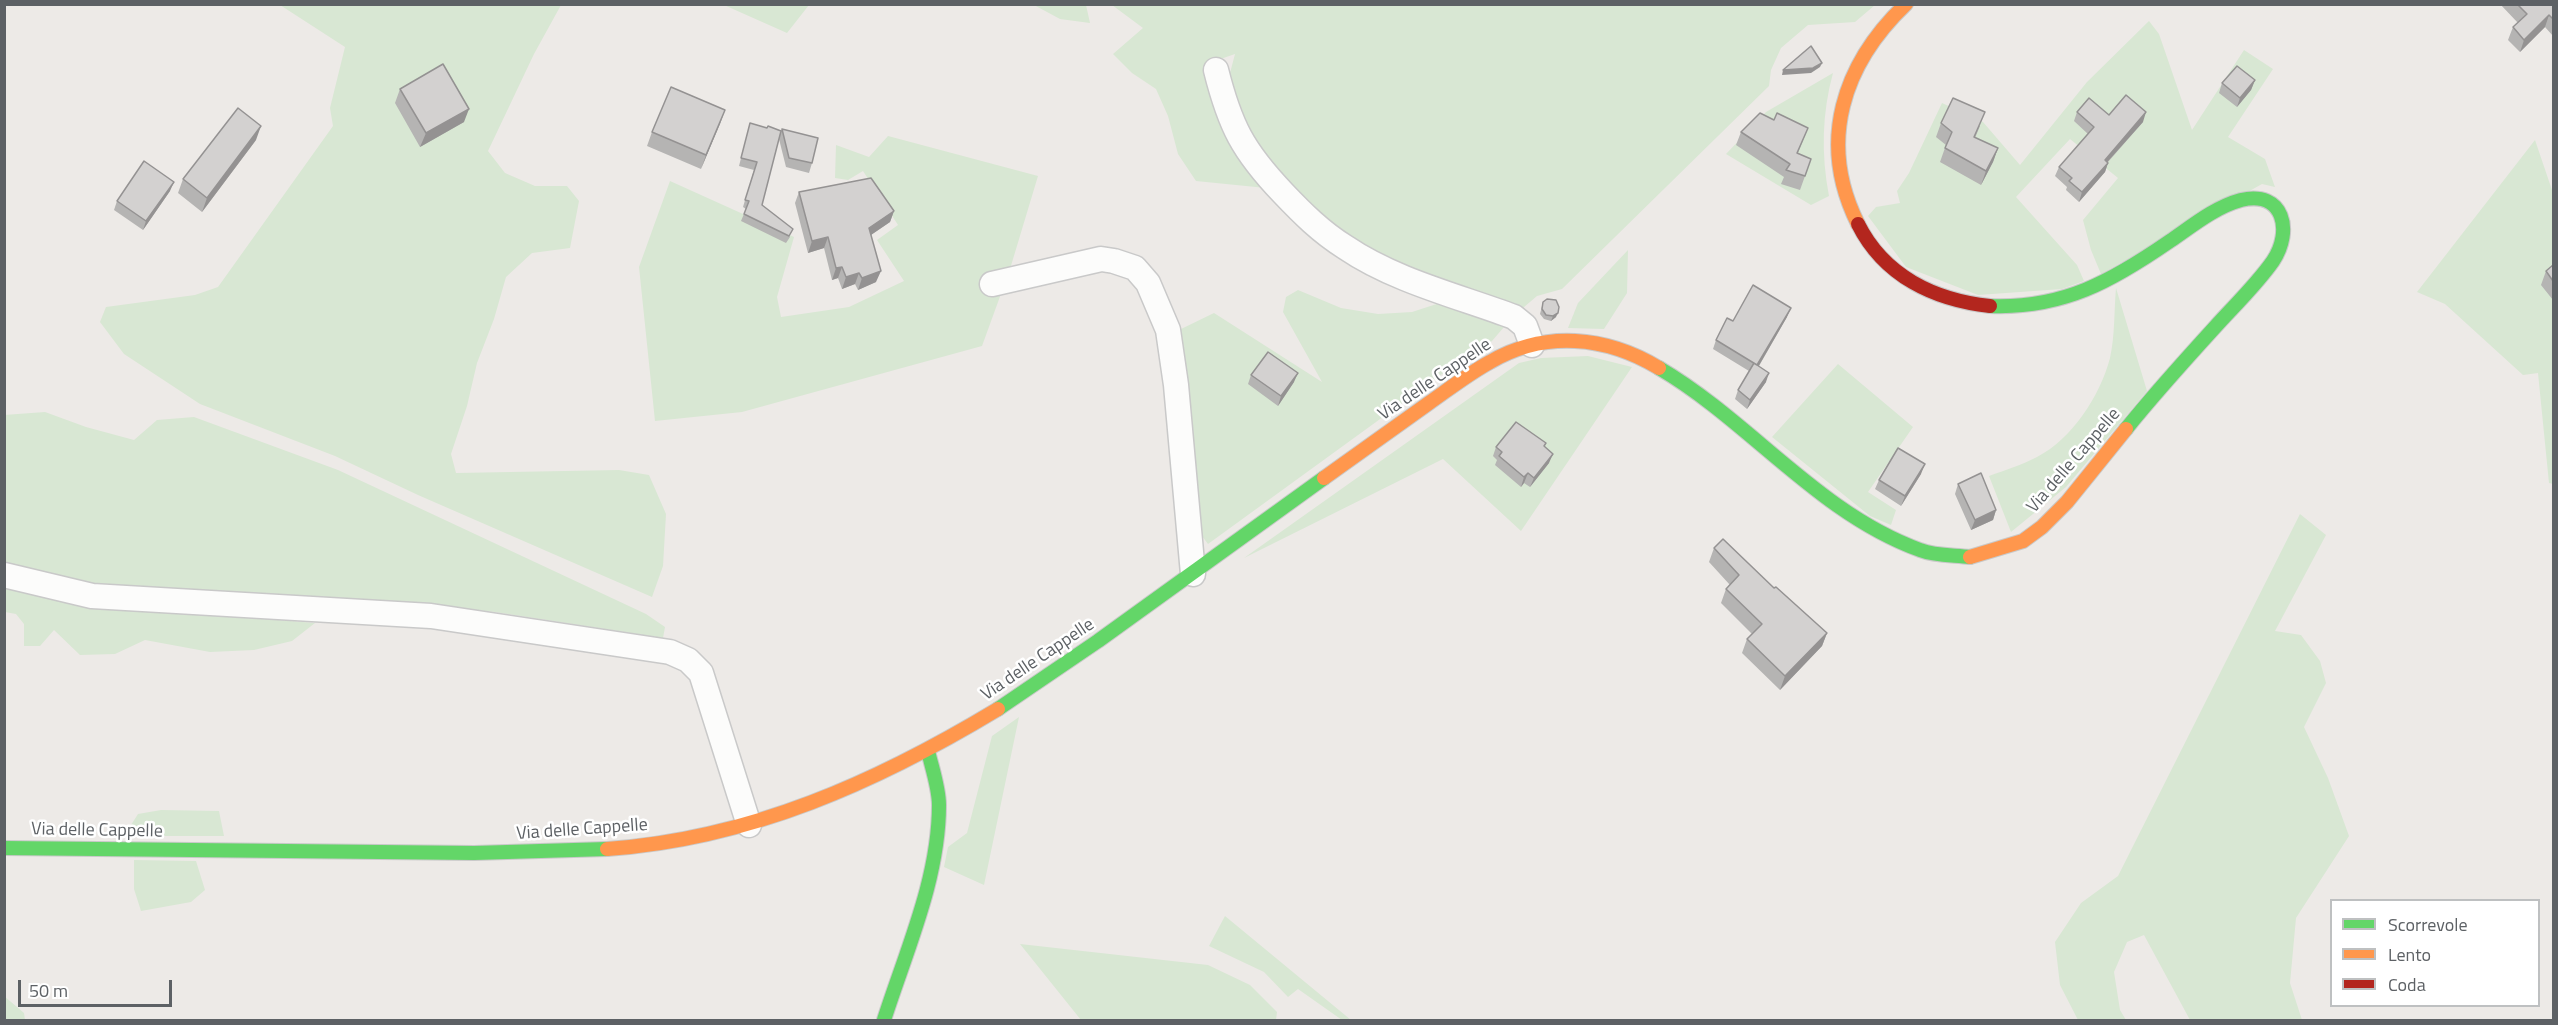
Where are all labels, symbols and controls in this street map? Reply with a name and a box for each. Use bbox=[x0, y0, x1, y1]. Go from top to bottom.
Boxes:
street label: Via delle Cappelle bbox=[1374, 334, 1496, 426]
street label: Via delle Cappelle bbox=[2023, 404, 2125, 518]
street label: Via delle Cappelle bbox=[977, 614, 1099, 706]
street label: Via delle Cappelle bbox=[516, 815, 648, 845]
street label: Via delle Cappelle bbox=[31, 819, 163, 843]
legend bbox=[2330, 899, 2540, 1007]
text: Scorrevole bbox=[2388, 911, 2467, 938]
text: Lento bbox=[2388, 941, 2431, 968]
scale bar bbox=[21, 968, 176, 1006]
text: Coda bbox=[2388, 971, 2426, 998]
text: 50 m bbox=[29, 977, 68, 1004]

